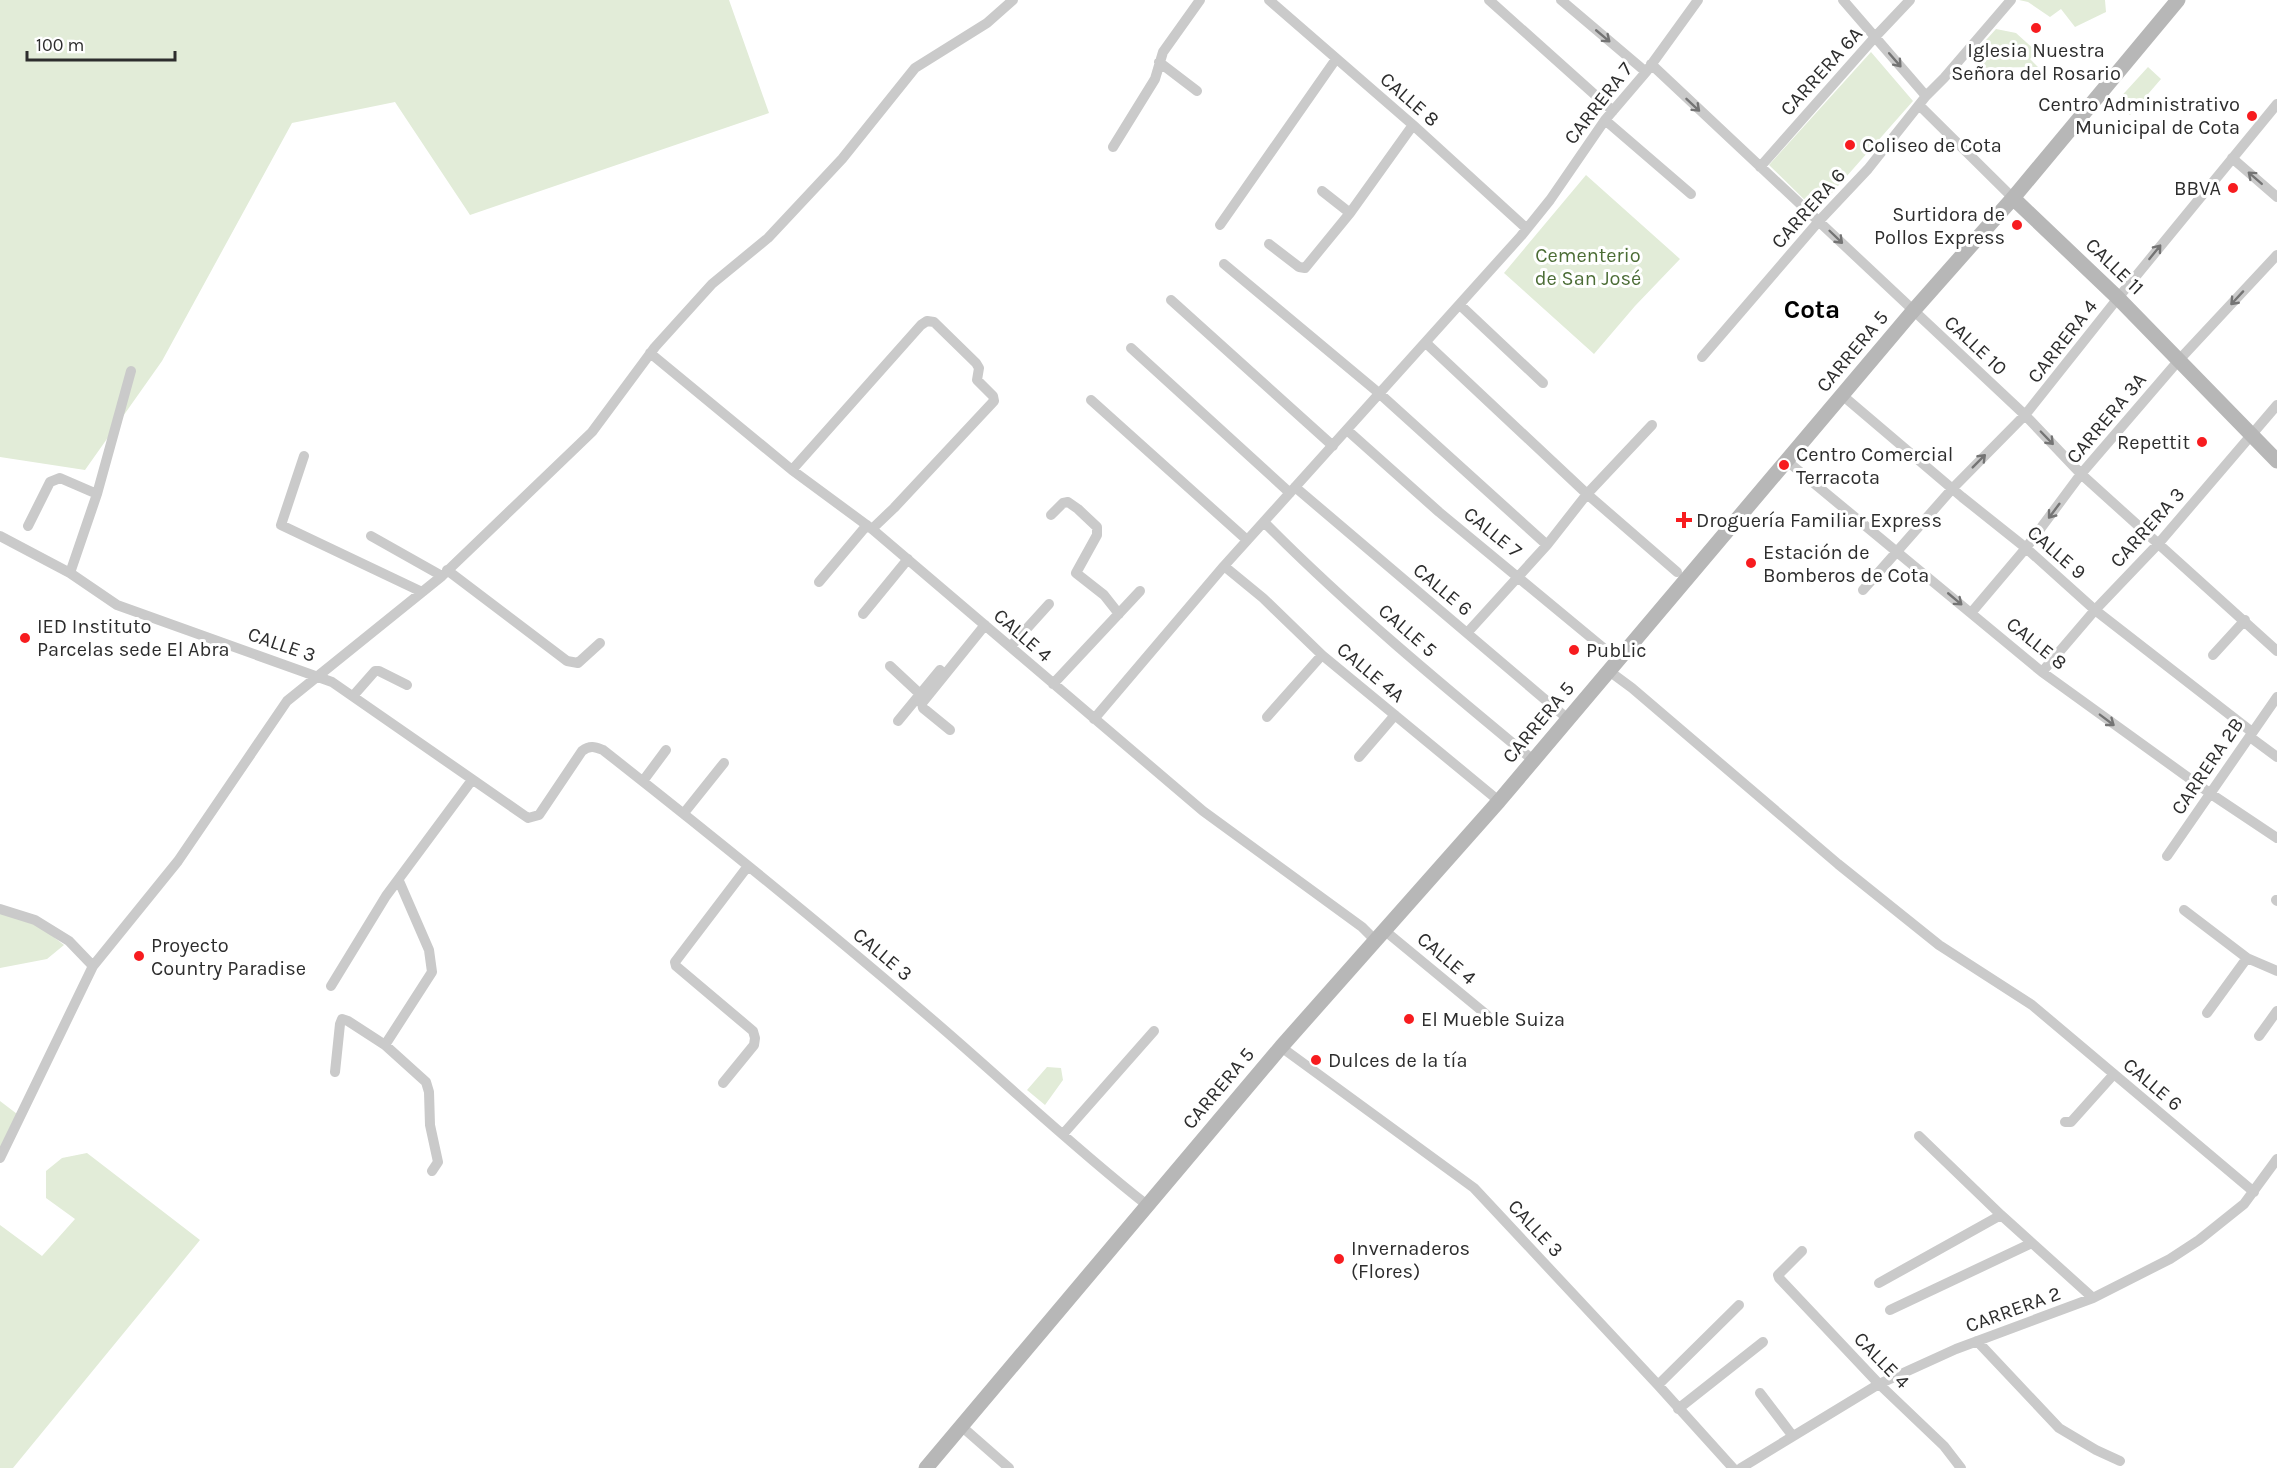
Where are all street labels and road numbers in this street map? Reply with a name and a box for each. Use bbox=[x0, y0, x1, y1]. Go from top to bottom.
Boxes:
street label: CARRERA 6A bbox=[1776, 22, 1867, 120]
street label: CARRERA 7 bbox=[1559, 57, 1638, 149]
street label: CALLE 8 bbox=[1375, 67, 1444, 131]
street label: CARRERA 6 bbox=[1767, 164, 1850, 253]
street label: CALLE 11 bbox=[2081, 233, 2148, 300]
street label: CARRERA 4 bbox=[2023, 295, 2102, 387]
street label: CARRERA 5 bbox=[1812, 306, 1893, 397]
street label: CALLE 10 bbox=[1940, 311, 2012, 380]
street label: CARRERA 3A bbox=[2062, 368, 2151, 468]
street label: CARRERA 3 bbox=[2105, 483, 2189, 572]
street label: CALLE 7 bbox=[1459, 502, 1527, 563]
street label: CALLE 9 bbox=[2023, 521, 2091, 584]
street label: CALLE 6 bbox=[1409, 558, 1477, 621]
street label: CALLE 5 bbox=[1374, 599, 1442, 662]
street label: CALLE 4 bbox=[989, 604, 1056, 667]
street label: CALLE 8 bbox=[2002, 612, 2071, 675]
street label: CALLE 3 bbox=[245, 622, 319, 667]
street label: CALLE 4A bbox=[1332, 638, 1409, 707]
street label: CARRERA 5 bbox=[1498, 677, 1579, 768]
street label: CARRERA 2B bbox=[2167, 713, 2248, 819]
street label: CALLE 3 bbox=[848, 923, 917, 986]
street label: CALLE 4 bbox=[1413, 927, 1481, 990]
street label: CARRERA 5 bbox=[1178, 1043, 1259, 1134]
street label: CALLE 6 bbox=[2119, 1053, 2187, 1116]
street label: CALLE 3 bbox=[1503, 1195, 1568, 1262]
street label: CARRERA 2 bbox=[1962, 1282, 2064, 1337]
street label: CALLE 4 bbox=[1849, 1327, 1914, 1393]

